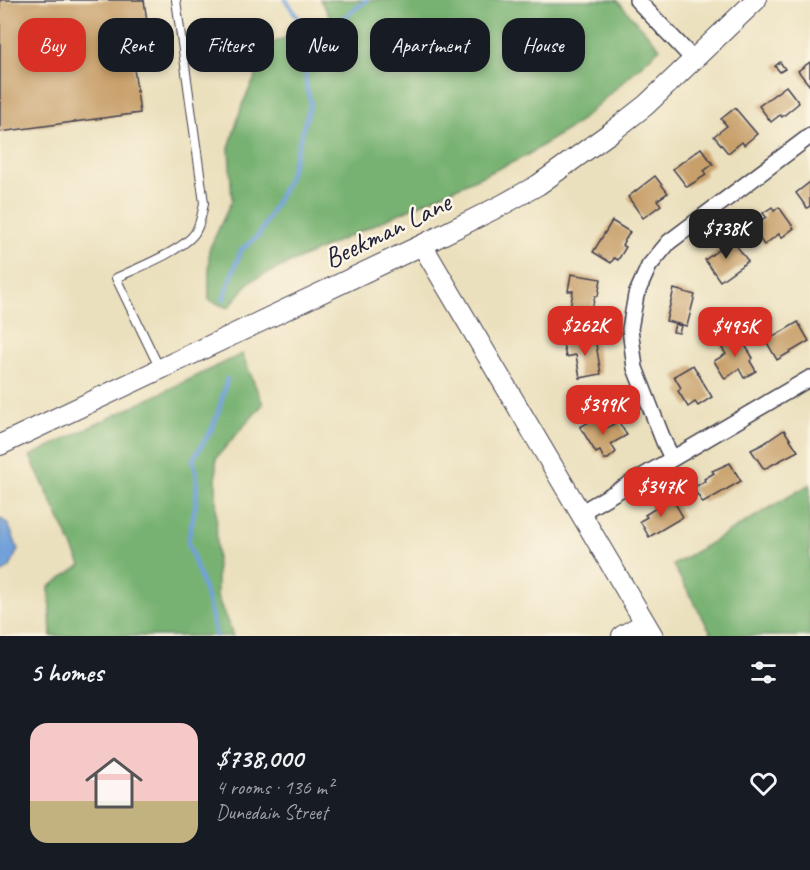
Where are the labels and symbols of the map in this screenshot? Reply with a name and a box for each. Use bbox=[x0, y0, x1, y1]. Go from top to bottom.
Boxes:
street label: Beekman Lane bbox=[318, 183, 458, 276]
pin: $738K bbox=[684, 209, 768, 260]
pin: $262K bbox=[543, 306, 627, 357]
pin: $495K bbox=[693, 307, 777, 358]
pin: $399K bbox=[561, 385, 645, 436]
pin: $347K bbox=[619, 467, 703, 518]

